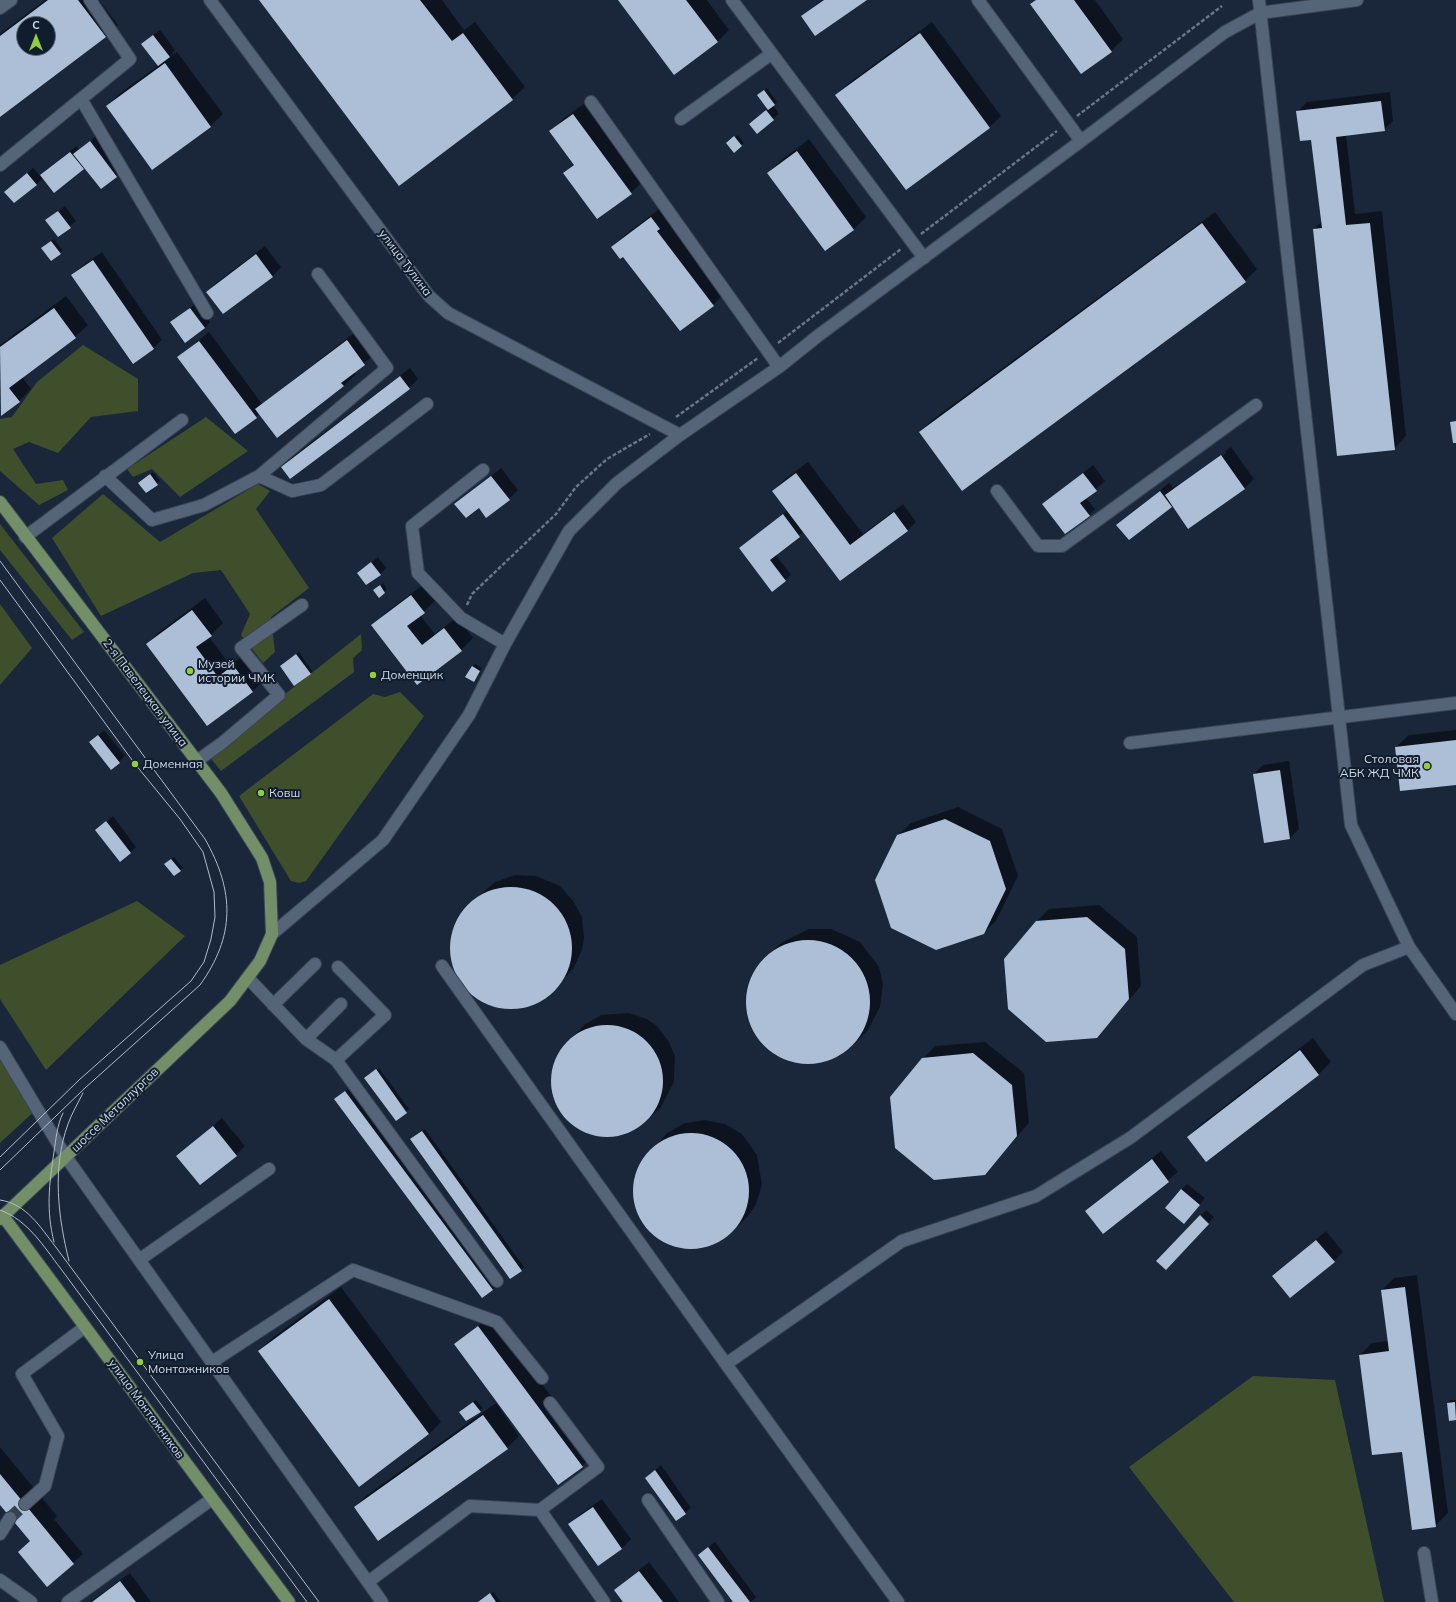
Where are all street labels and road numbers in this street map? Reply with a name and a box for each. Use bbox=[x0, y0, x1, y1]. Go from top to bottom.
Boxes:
street label: улица Тулина bbox=[375, 227, 435, 299]
street label: 2-я Павелецкая улица bbox=[100, 636, 190, 750]
street label: шоссе Металлургов bbox=[69, 1065, 161, 1155]
street label: улица Монтажников bbox=[105, 1356, 187, 1462]

